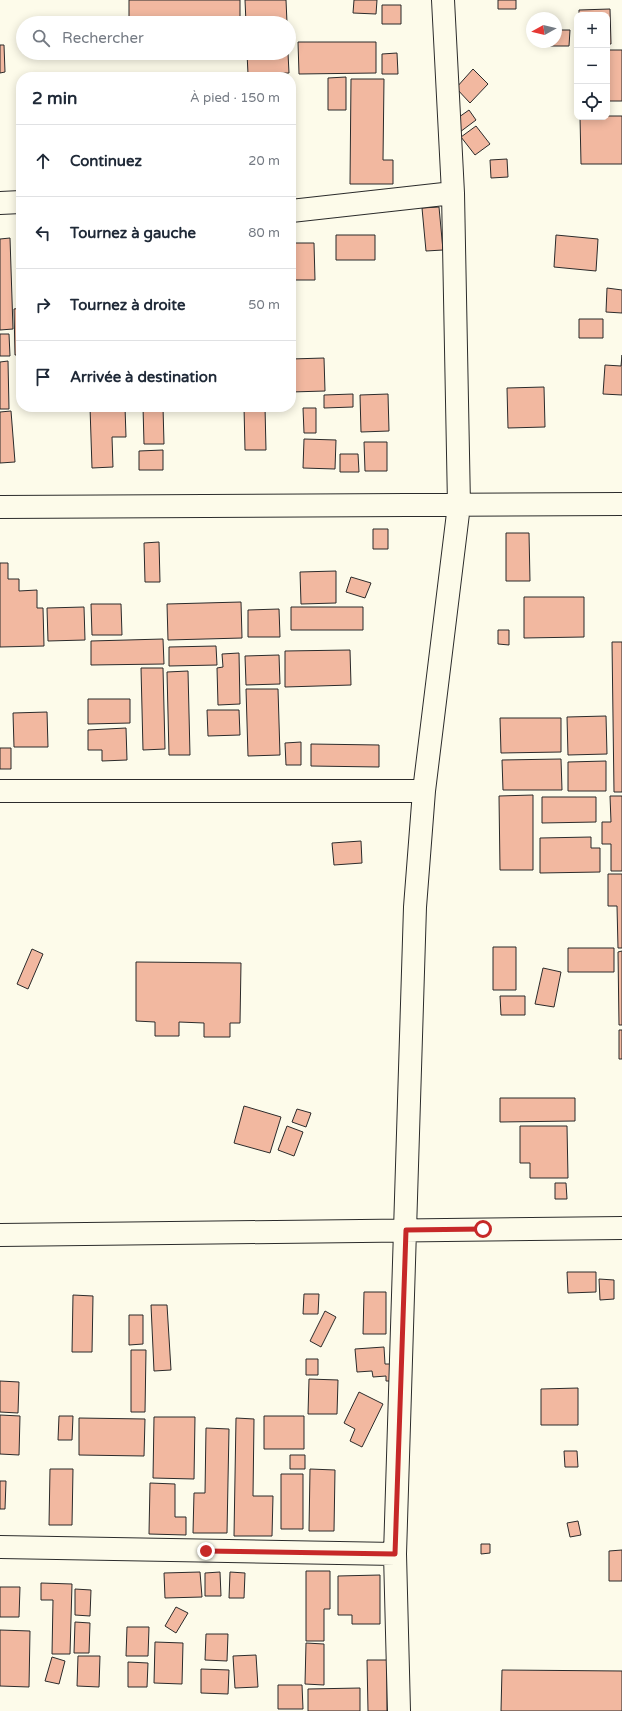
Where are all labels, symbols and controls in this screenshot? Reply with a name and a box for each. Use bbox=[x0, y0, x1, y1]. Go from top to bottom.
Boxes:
north arrow bbox=[526, 12, 562, 48]
map controls bbox=[574, 12, 610, 120]
button: + bbox=[574, 12, 610, 48]
search box bbox=[16, 16, 296, 60]
icon: search bbox=[30, 27, 52, 49]
text: Rechercher bbox=[62, 29, 144, 47]
button: − bbox=[574, 48, 610, 84]
button: locate bbox=[574, 84, 610, 120]
text: 2 min bbox=[32, 88, 77, 109]
text: À pied · 150 m bbox=[190, 90, 280, 106]
icon: ahead bbox=[32, 150, 54, 172]
text: Continuez bbox=[70, 152, 142, 170]
text: 20 m bbox=[248, 153, 280, 169]
icon: left bbox=[32, 222, 54, 244]
text: Tournez à gauche bbox=[70, 224, 196, 242]
text: 80 m bbox=[248, 225, 280, 241]
icon: right bbox=[32, 294, 54, 316]
text: Tournez à droite bbox=[70, 296, 185, 314]
text: 50 m bbox=[248, 297, 280, 313]
icon: arrive bbox=[32, 366, 54, 388]
text: Arrivée à destination bbox=[70, 368, 217, 386]
route start bbox=[474, 1220, 492, 1238]
route end bbox=[197, 1542, 215, 1560]

